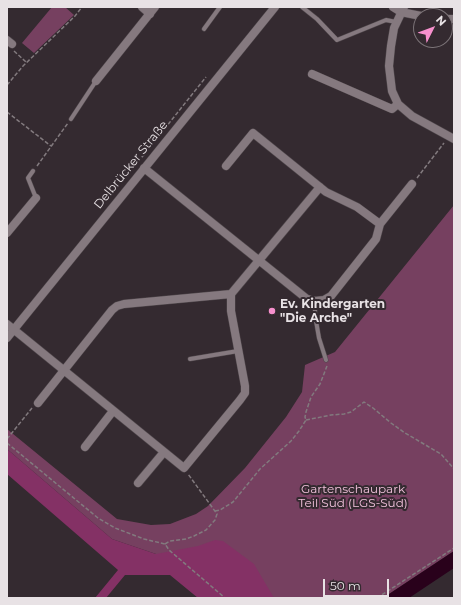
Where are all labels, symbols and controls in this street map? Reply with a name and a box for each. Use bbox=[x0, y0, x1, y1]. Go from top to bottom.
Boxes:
north arrow bbox=[413, 8, 453, 48]
text: N bbox=[433, 13, 449, 29]
street label: Delbrücker Straße bbox=[91, 118, 171, 212]
place label: Ev. Kindergarten "Die Arche" bbox=[280, 297, 385, 325]
marker: Ev. Kindergarten "Die Arche" bbox=[267, 306, 277, 316]
park label: Gartenschaupark Teil Süd (LGS-Süd) bbox=[298, 482, 408, 510]
scale bar bbox=[325, 571, 391, 597]
text: 50 m bbox=[330, 578, 361, 593]

